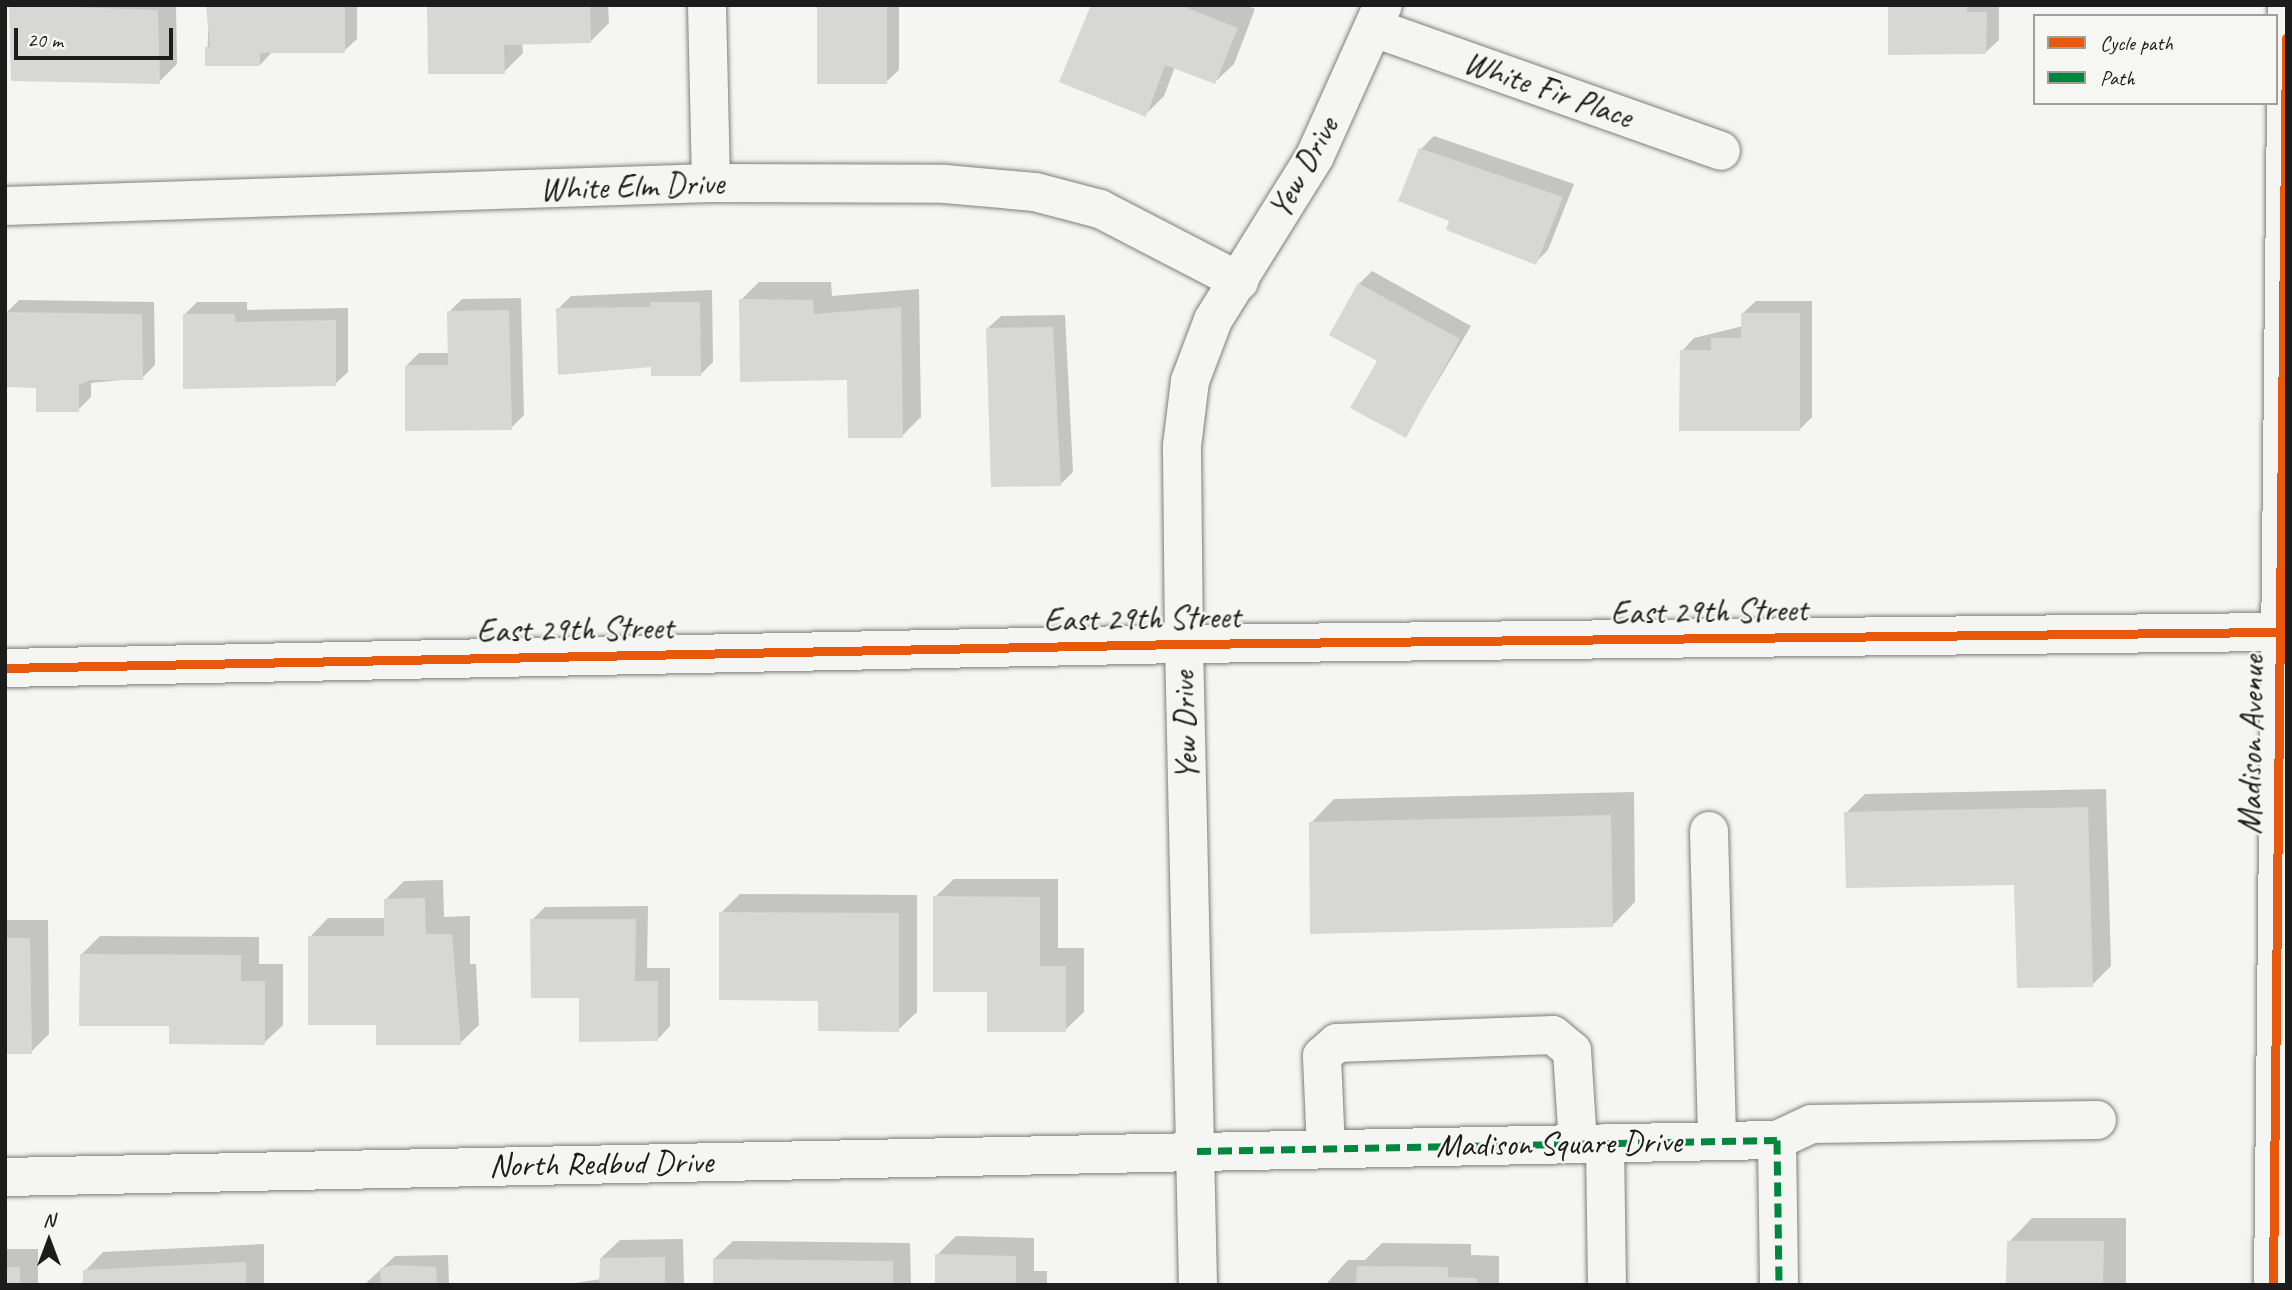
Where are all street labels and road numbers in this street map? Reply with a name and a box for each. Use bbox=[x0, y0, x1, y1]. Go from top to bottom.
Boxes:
street label: White Fir Place bbox=[1459, 43, 1637, 137]
street label: Yew Drive bbox=[1260, 110, 1348, 226]
street label: White Elm Drive bbox=[538, 164, 726, 210]
street label: East 29th Street bbox=[1610, 590, 1808, 634]
street label: East 29th Street bbox=[1043, 597, 1241, 641]
street label: East 29th Street bbox=[476, 608, 674, 652]
street label: Madison Avenue bbox=[2231, 655, 2273, 835]
street label: Yew Drive bbox=[1164, 670, 1208, 782]
street label: Madison Square Drive bbox=[1436, 1122, 1682, 1166]
street label: North Redbud Drive bbox=[488, 1142, 714, 1186]

